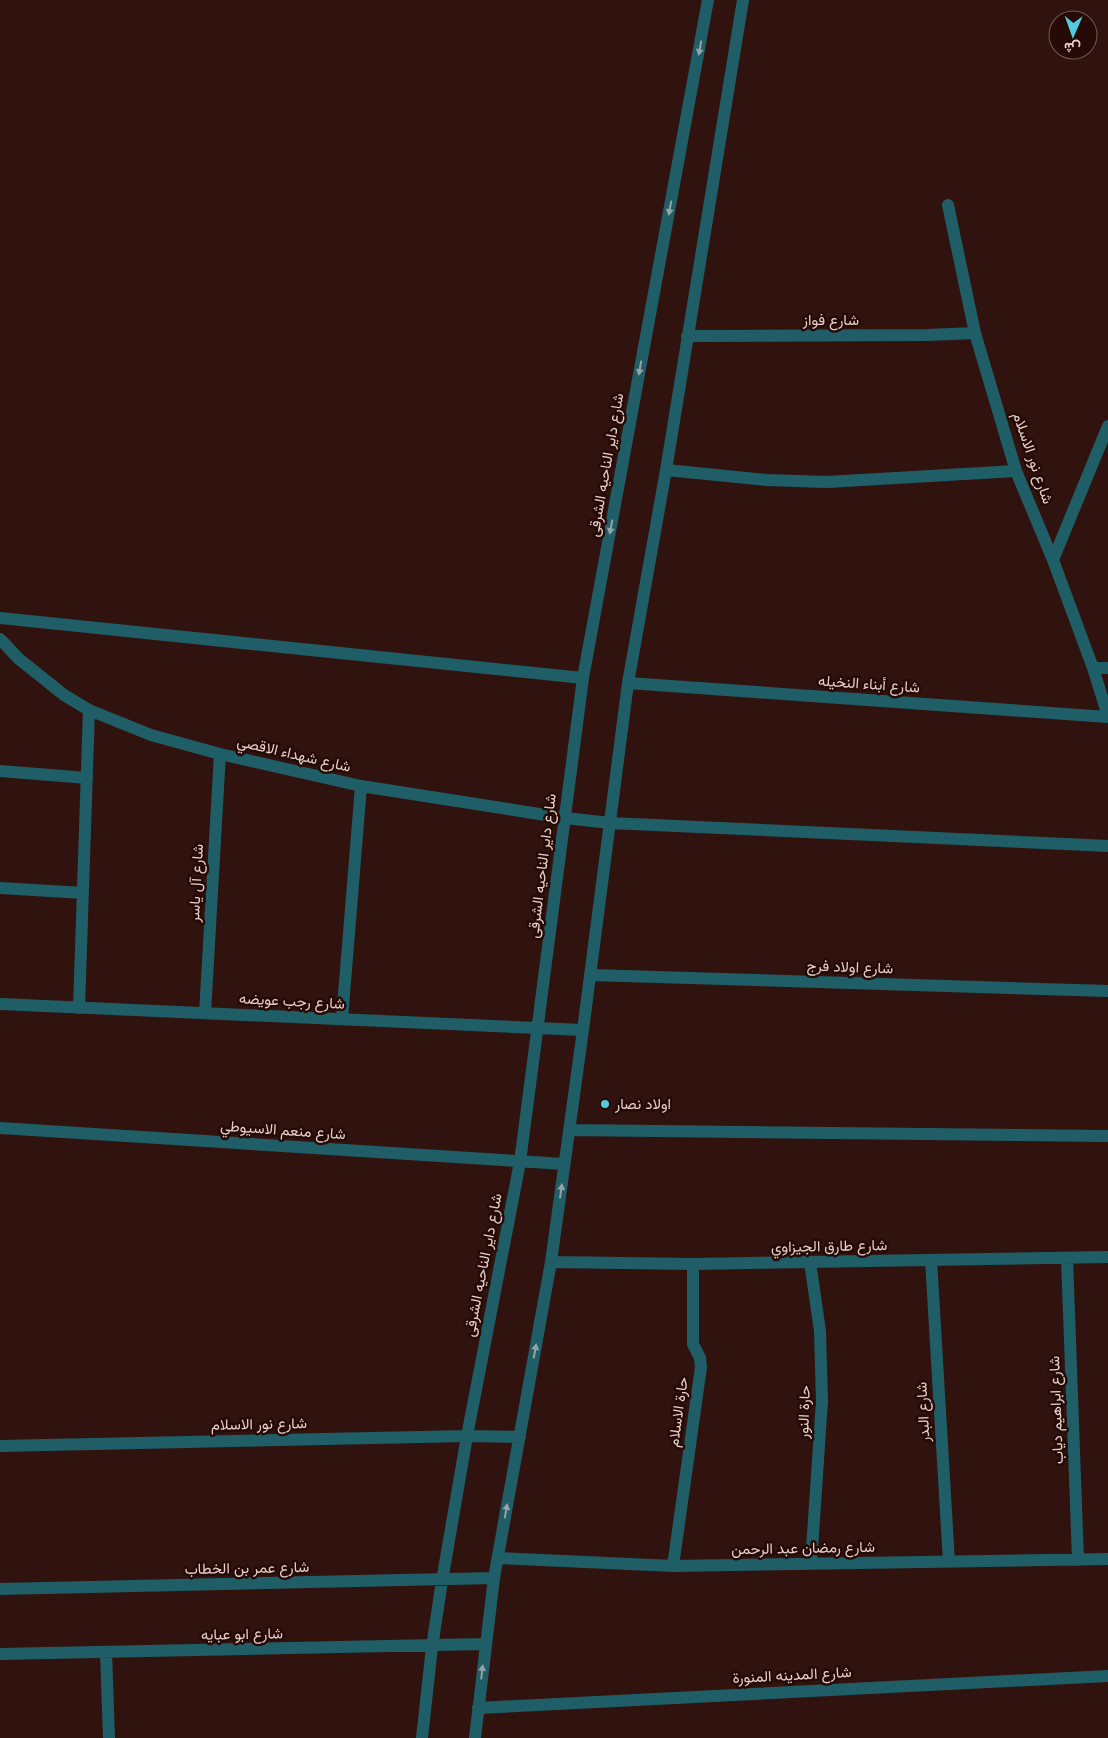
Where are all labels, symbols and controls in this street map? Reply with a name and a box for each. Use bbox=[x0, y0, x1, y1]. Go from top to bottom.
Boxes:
north arrow bbox=[1048, 10, 1098, 60]
text: ش bbox=[1064, 39, 1081, 56]
one-way arrow bbox=[695, 40, 703, 56]
one-way arrow bbox=[666, 200, 674, 215]
street label: شارع فواز bbox=[802, 311, 859, 331]
one-way arrow bbox=[636, 360, 644, 376]
street label: شارع داير الناحيه الشرقى bbox=[584, 392, 630, 539]
street label: شارع نور الاسلام bbox=[1007, 410, 1057, 507]
one-way arrow bbox=[606, 520, 614, 536]
street label: شارع أبناء النخيله bbox=[817, 671, 921, 699]
street label: شارع شهداء الاقصي bbox=[234, 732, 353, 780]
street label: شارع داير الناحيه الشرقى bbox=[524, 792, 562, 940]
street label: شارع آل ياسر bbox=[185, 843, 209, 924]
street label: شارع اولاد فرج bbox=[806, 956, 894, 980]
street label: شارع رجب عويضه bbox=[239, 989, 346, 1015]
place label: اولاد نصار bbox=[614, 1095, 671, 1113]
marker: اولاد نصار bbox=[599, 1098, 611, 1110]
street label: شارع منعم الاسيوطي bbox=[219, 1117, 346, 1147]
one-way arrow bbox=[557, 1183, 565, 1199]
street label: شارع داير الناحيه الشرقى bbox=[460, 1192, 508, 1339]
street label: شارع طارق الجيزاوي bbox=[771, 1236, 888, 1260]
one-way arrow bbox=[531, 1343, 539, 1359]
street label: شارع ابراهيم دياب bbox=[1045, 1355, 1069, 1465]
street label: حارة الاسلام bbox=[664, 1376, 693, 1448]
street label: شارع البدر bbox=[912, 1381, 936, 1444]
street label: حارة النور bbox=[794, 1385, 814, 1440]
street label: شارع نور الاسلام bbox=[211, 1414, 307, 1436]
one-way arrow bbox=[503, 1503, 511, 1519]
street label: شارع رمضان عبد الرحمن bbox=[731, 1538, 875, 1560]
street label: شارع عمر بن الخطاب bbox=[184, 1558, 310, 1580]
street label: شارع ابو عبايه bbox=[201, 1624, 283, 1646]
street label: شارع المدينه المنورة bbox=[732, 1663, 852, 1689]
one-way arrow bbox=[478, 1664, 486, 1680]

